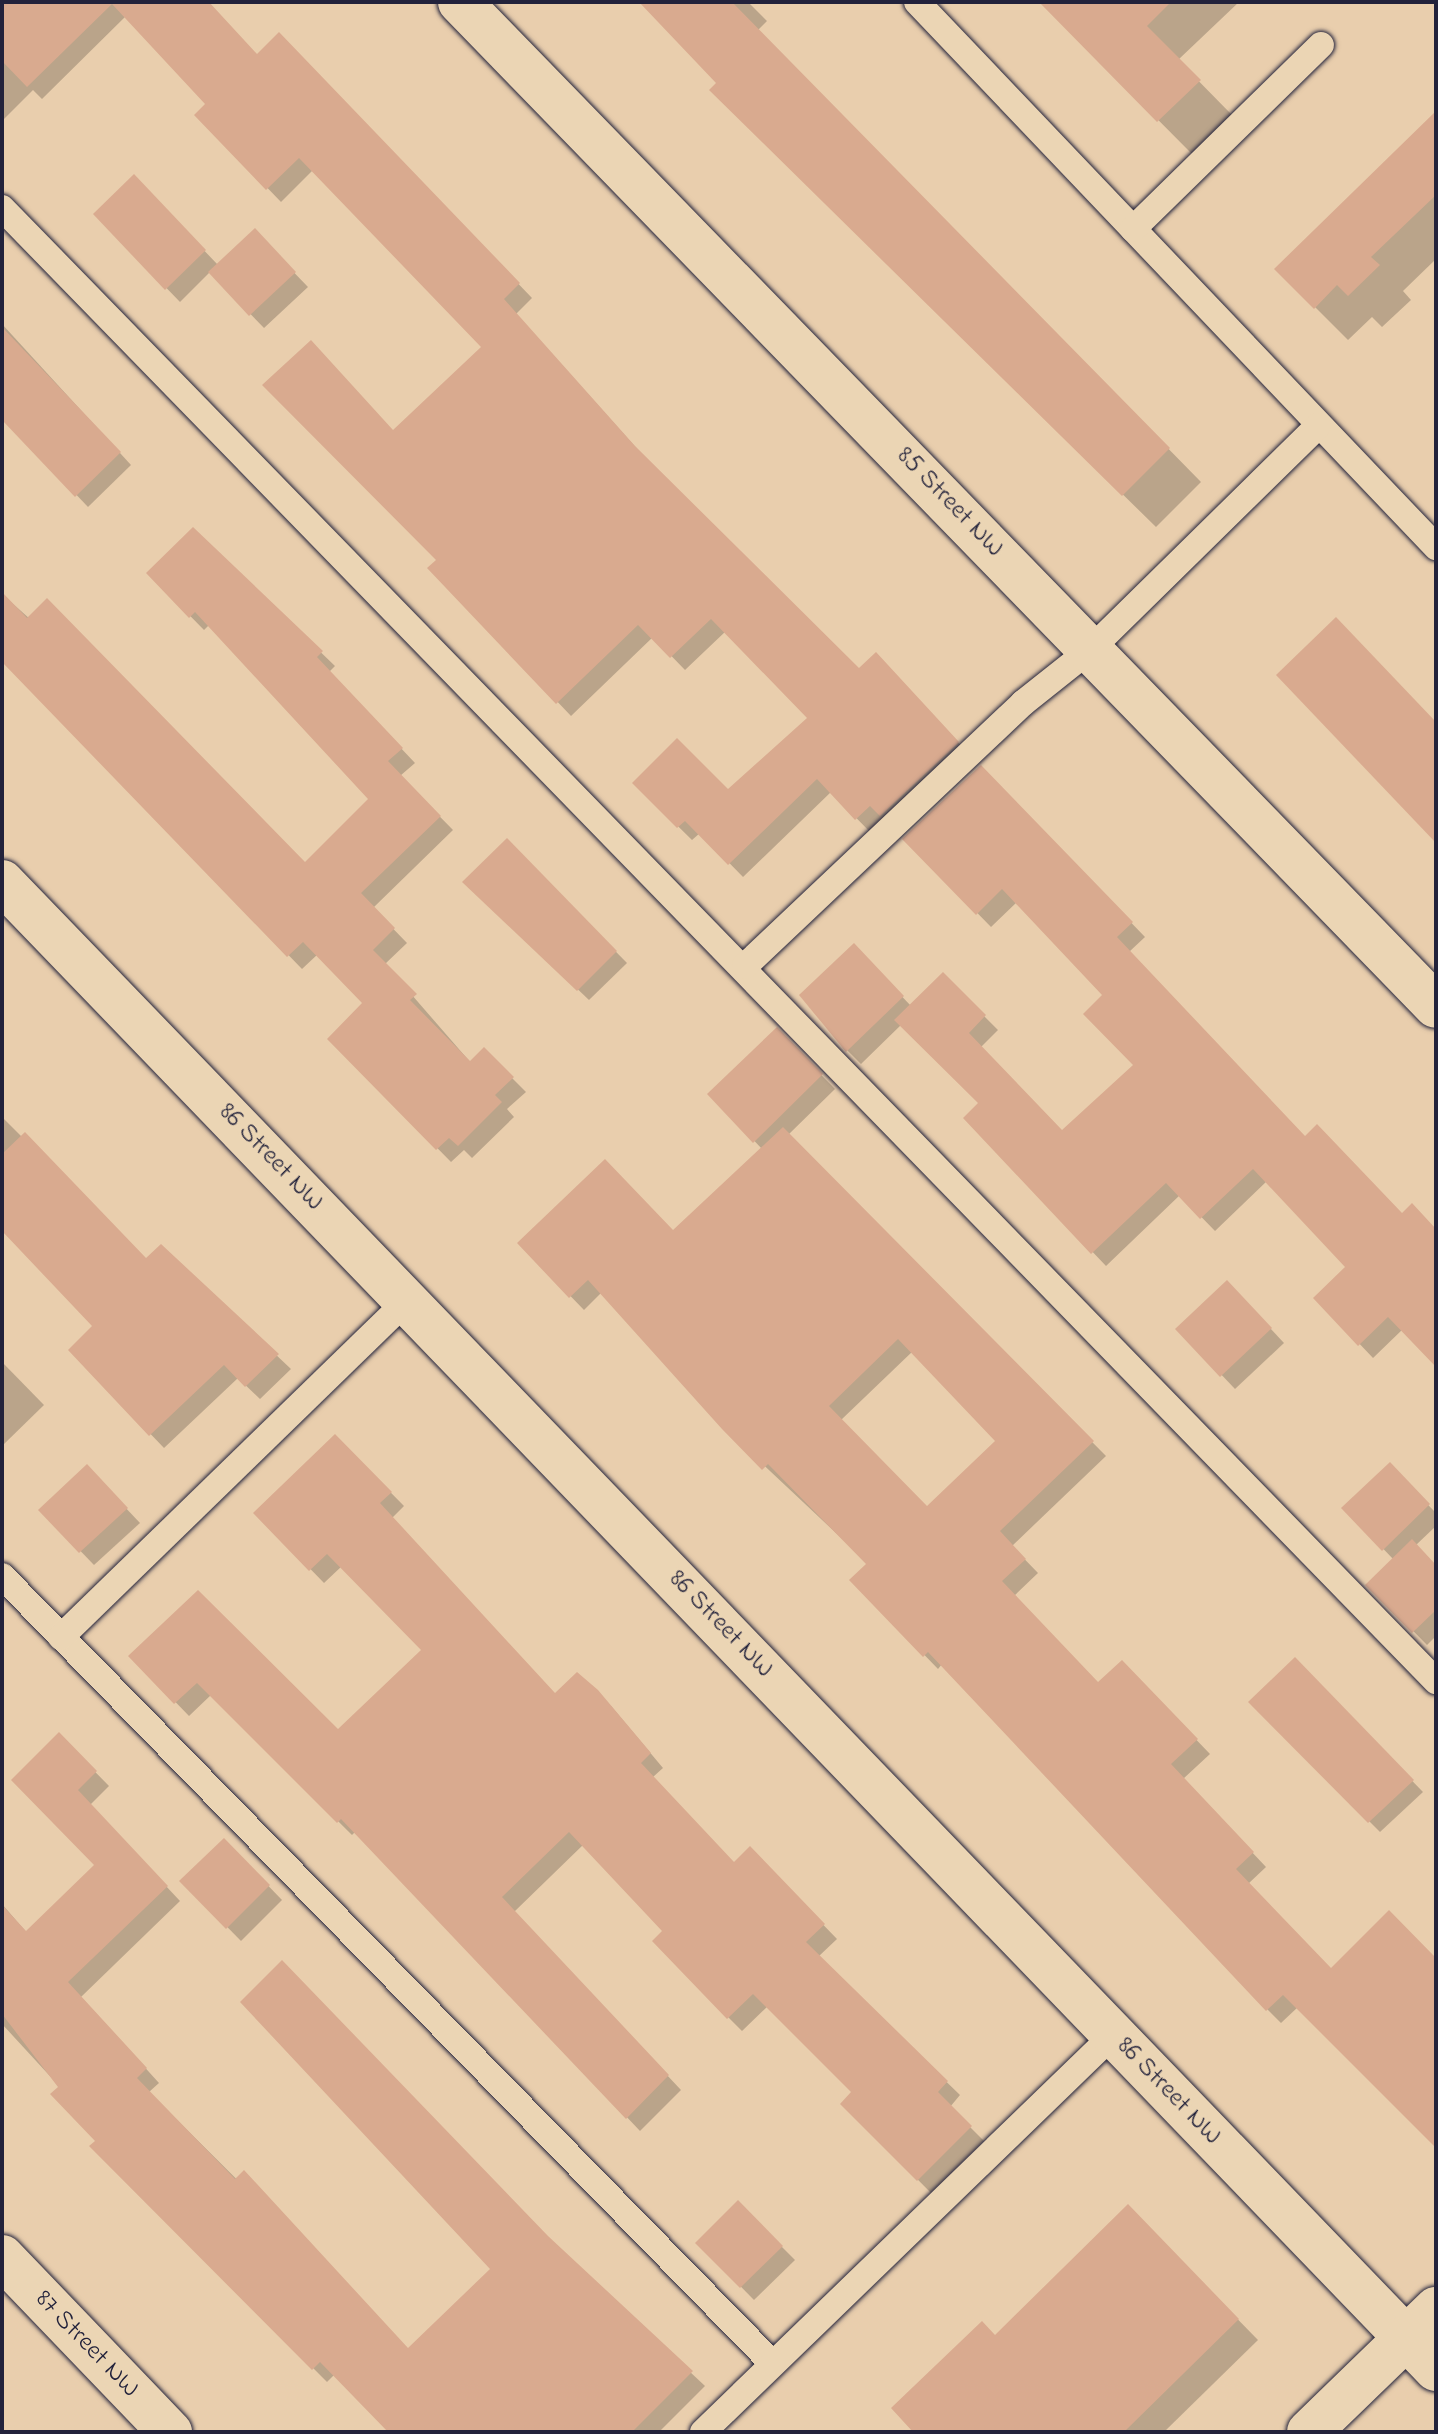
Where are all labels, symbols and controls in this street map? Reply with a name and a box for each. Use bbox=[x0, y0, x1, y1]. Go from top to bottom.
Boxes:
street label: 85 Street NW bbox=[889, 442, 1009, 564]
street label: 86 Street NW bbox=[211, 1098, 329, 1218]
street label: 86 Street NW bbox=[661, 1565, 779, 1685]
street label: 86 Street NW bbox=[1109, 2032, 1227, 2152]
street label: 87 Street NW bbox=[27, 2285, 145, 2405]

